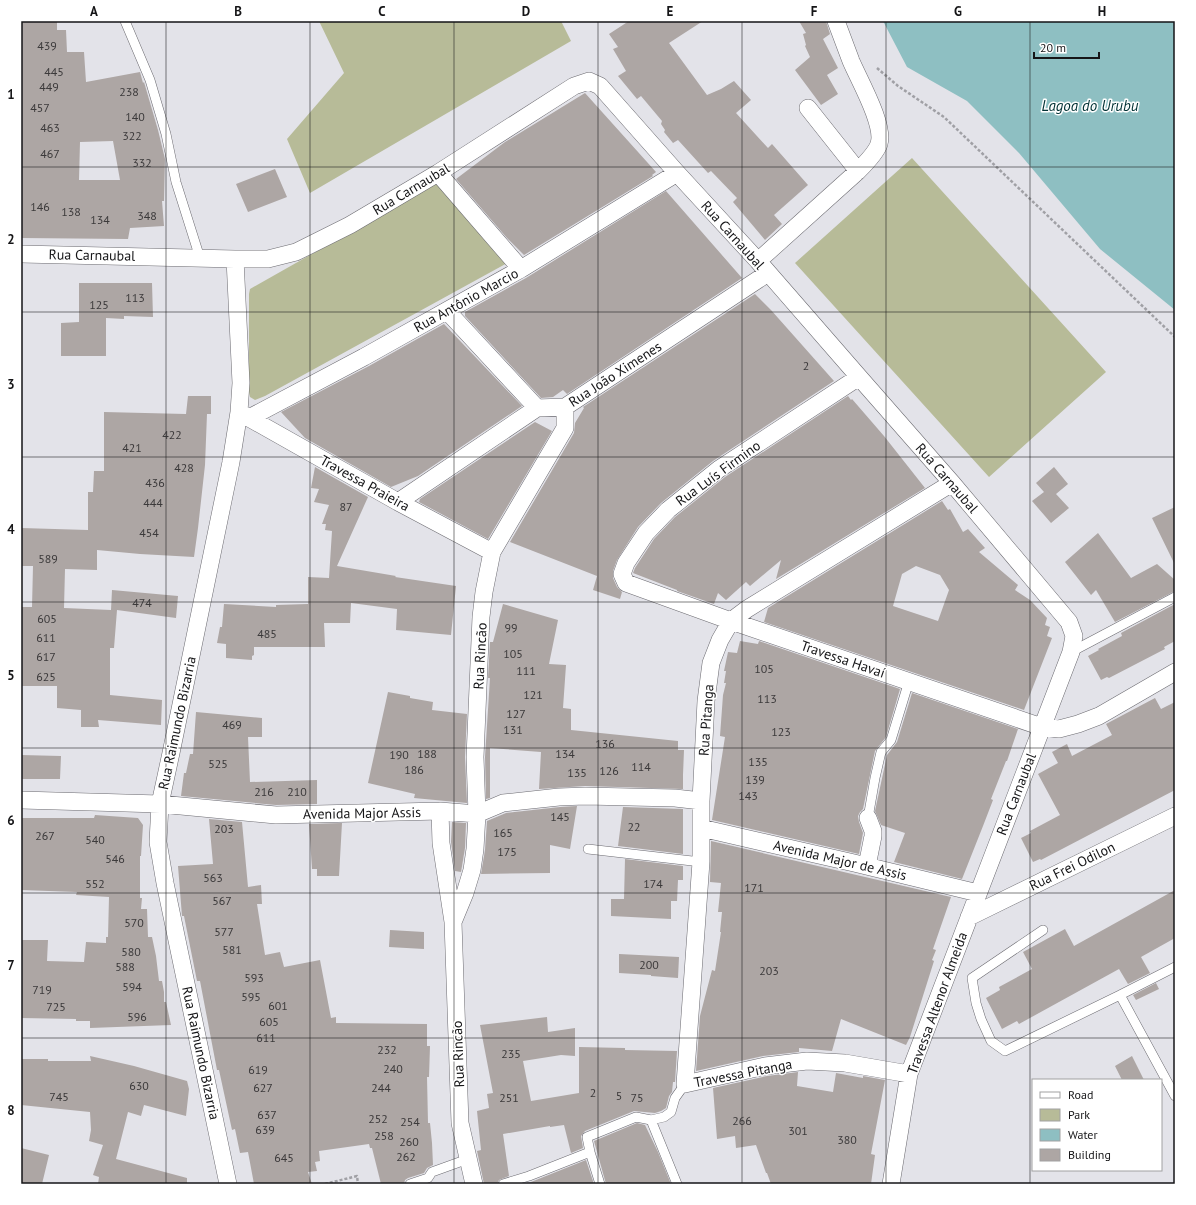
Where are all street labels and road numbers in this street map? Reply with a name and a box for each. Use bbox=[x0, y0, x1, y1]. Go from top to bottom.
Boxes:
street label: Rua Carnaubal bbox=[369, 159, 453, 219]
street label: Rua Carnaubal bbox=[697, 197, 769, 273]
street label: Rua Carnaubal bbox=[49, 245, 135, 265]
street label: Rua Antônio Marcio bbox=[411, 264, 521, 336]
street label: Rua João Ximenes bbox=[565, 337, 665, 411]
street label: Rua Luís Firmino bbox=[672, 436, 764, 510]
street label: Rua Carnaubal bbox=[912, 439, 982, 517]
street label: Travessa Praieira bbox=[317, 451, 413, 515]
street label: Rua Rincão bbox=[469, 622, 491, 690]
street label: Travessa Havaí bbox=[798, 636, 888, 682]
street label: Rua Raimundo Bizarria bbox=[154, 655, 200, 791]
street label: Rua Pitanga bbox=[695, 684, 717, 756]
street label: Rua Carnaubal bbox=[992, 750, 1040, 838]
street label: Avenida Major Assis bbox=[303, 803, 421, 823]
street label: Avenida Major de Assis bbox=[772, 836, 909, 884]
street label: Rua Frei Odilon bbox=[1026, 837, 1118, 895]
street label: Travessa Altenor Almeida bbox=[903, 929, 971, 1077]
street label: Rua Raimundo Bizarria bbox=[178, 985, 224, 1121]
street label: Rua Rincão bbox=[448, 1020, 468, 1088]
street label: Travessa Pitanga bbox=[692, 1055, 794, 1091]

